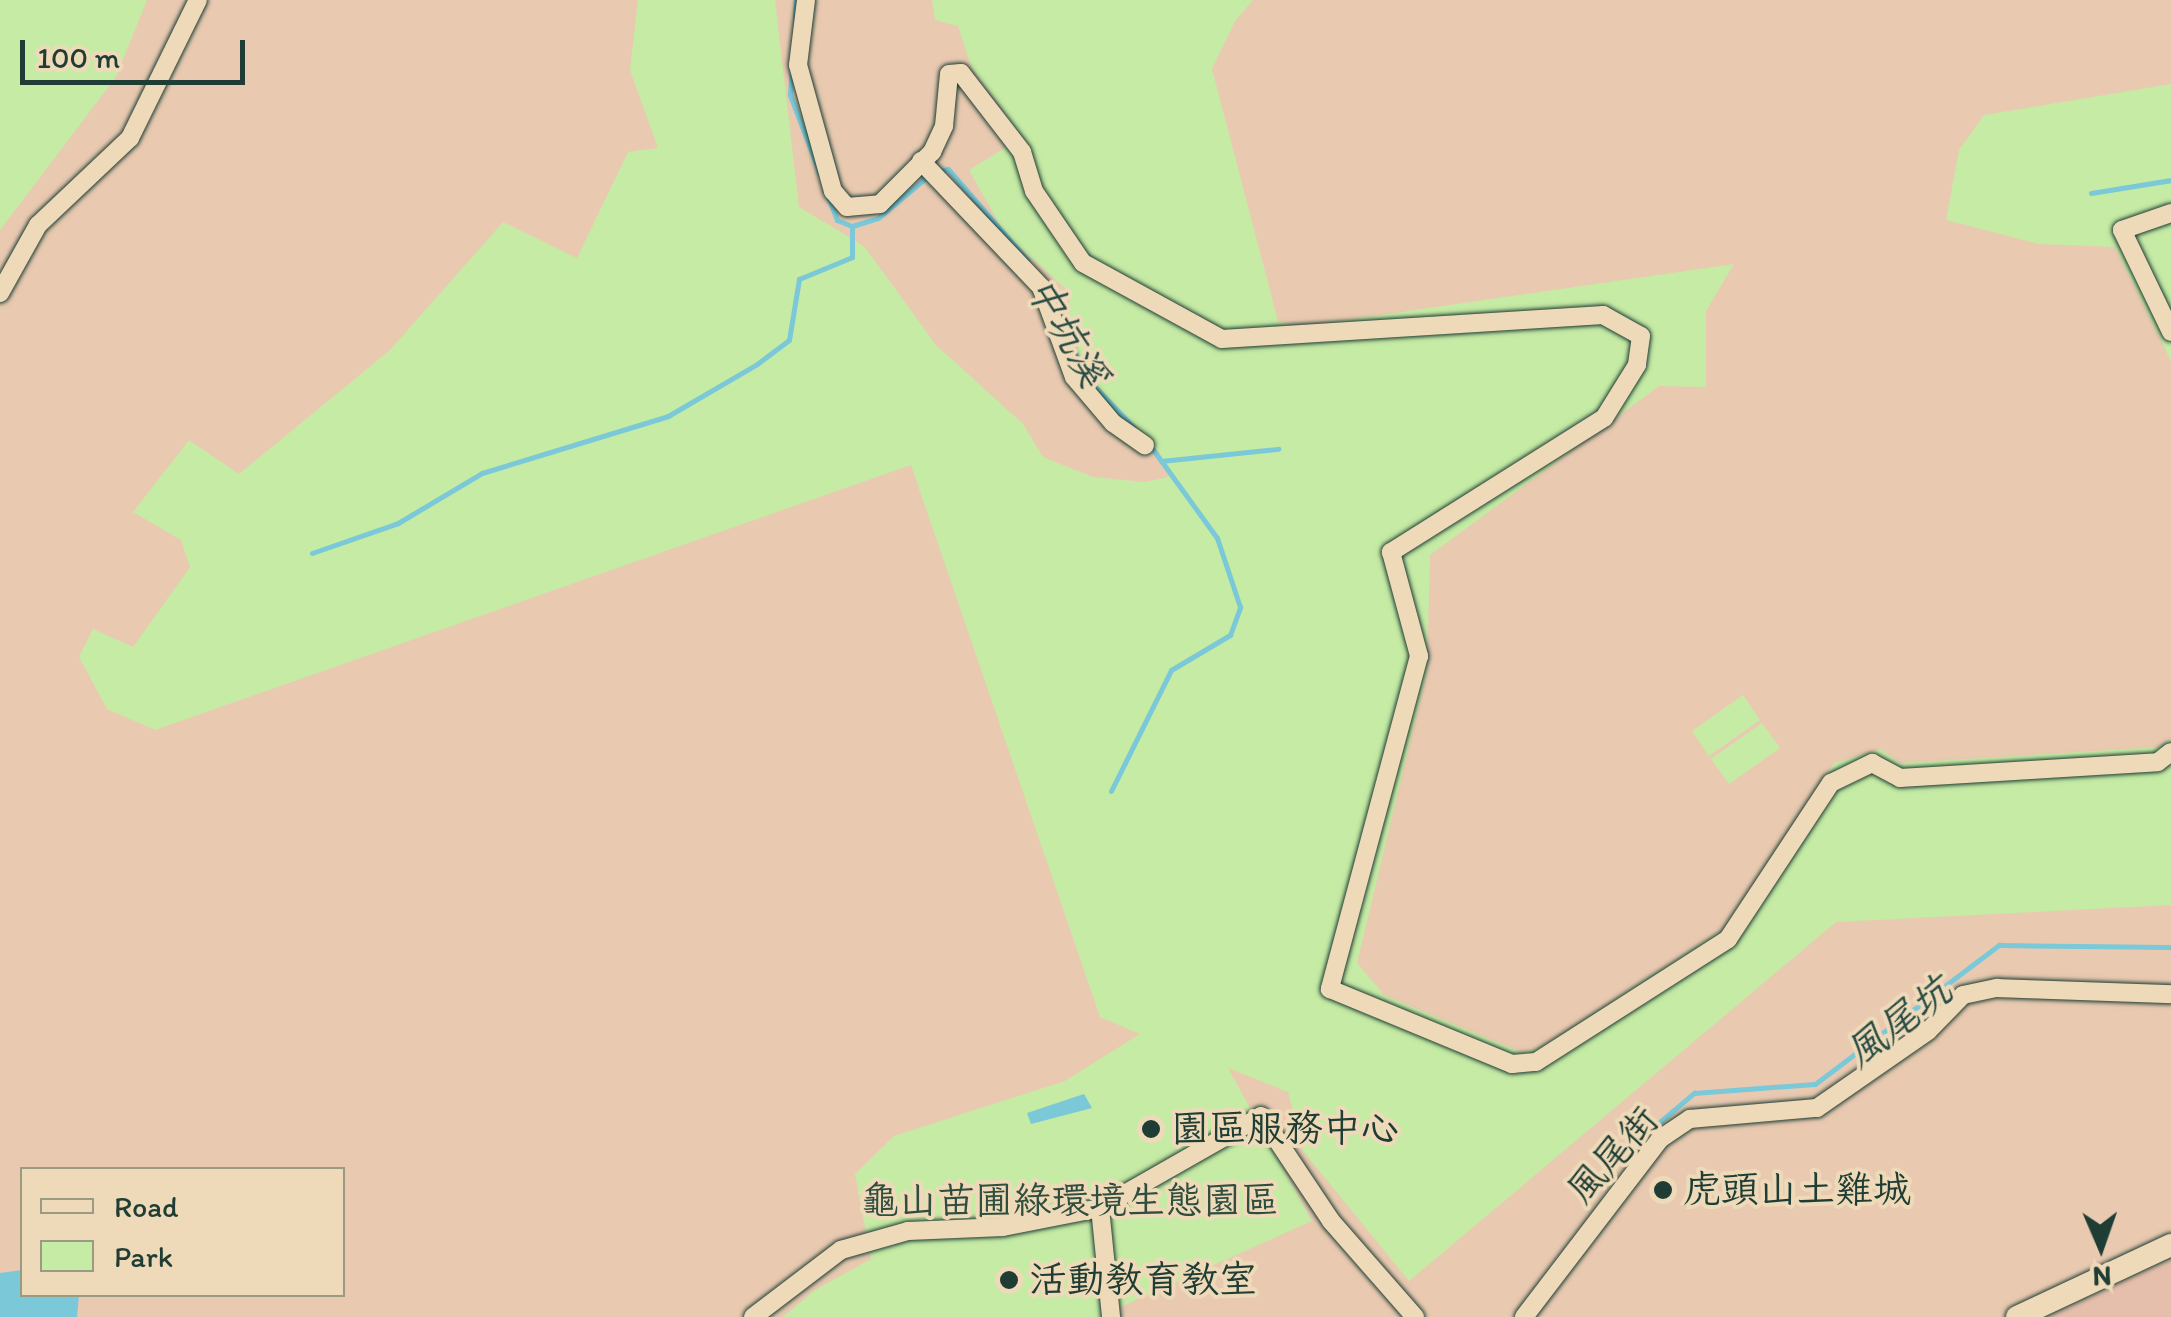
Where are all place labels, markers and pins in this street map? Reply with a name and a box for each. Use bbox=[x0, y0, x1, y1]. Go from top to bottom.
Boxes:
place label: 園區服務中心 bbox=[1171, 1106, 1399, 1152]
marker: 園區服務中心 bbox=[1140, 1118, 1162, 1140]
place label: 虎頭山土雞城 bbox=[1683, 1167, 1911, 1213]
marker: 虎頭山土雞城 bbox=[1652, 1179, 1674, 1201]
place label: 活動教育教室 bbox=[1029, 1257, 1257, 1303]
marker: 活動教育教室 bbox=[998, 1269, 1020, 1291]

